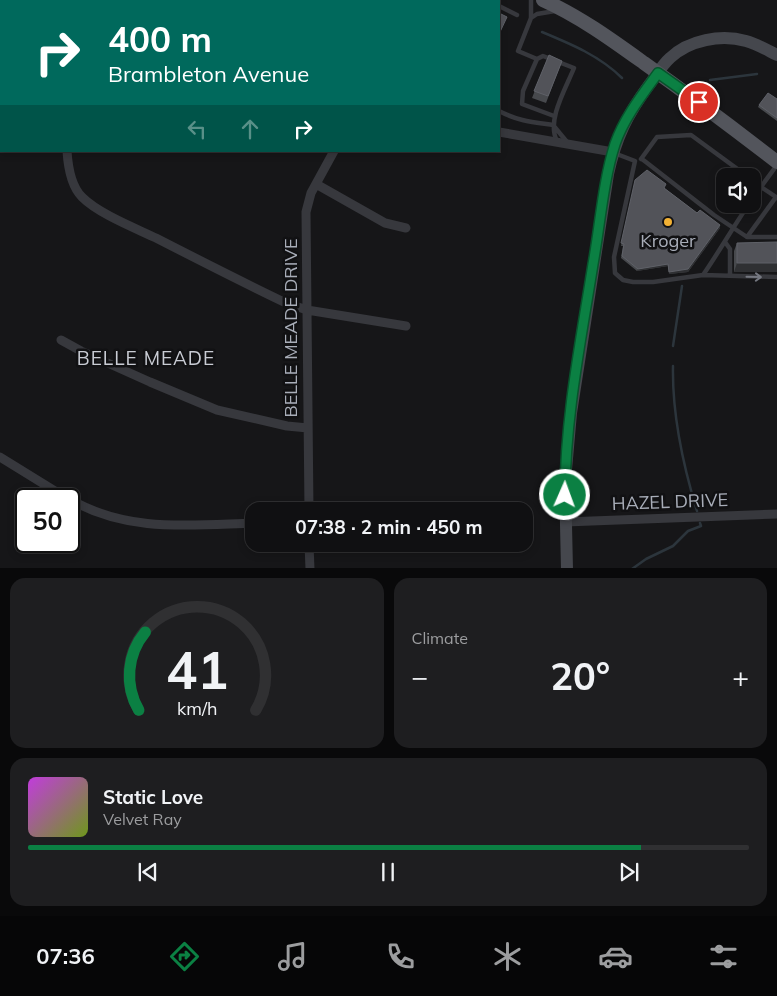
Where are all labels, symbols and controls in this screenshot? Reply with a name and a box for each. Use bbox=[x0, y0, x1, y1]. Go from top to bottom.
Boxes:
text: 400 m bbox=[108, 17, 212, 61]
icon: right bbox=[25, 20, 90, 85]
text: Brambleton Avenue bbox=[108, 60, 309, 88]
pin bbox=[678, 81, 720, 123]
icon: arrive bbox=[685, 88, 713, 116]
icon: left bbox=[183, 115, 211, 143]
icon: ahead bbox=[236, 115, 264, 143]
icon: right bbox=[289, 115, 317, 143]
map controls bbox=[716, 168, 761, 213]
button: sound bbox=[716, 168, 761, 213]
marker: Kroger bbox=[662, 216, 674, 228]
place label: Kroger bbox=[640, 229, 696, 252]
street label: BELLE MEADE DRIVE bbox=[279, 238, 302, 418]
one-way arrow bbox=[745, 272, 761, 282]
district label: BELLE MEADE bbox=[77, 346, 215, 370]
position arrow bbox=[538, 468, 590, 520]
speed limit sign: 50 bbox=[15, 488, 80, 553]
street label: HAZEL DRIVE bbox=[611, 488, 729, 515]
text: 07:38 · 2 min · 450 m bbox=[295, 515, 483, 539]
text: Climate bbox=[412, 628, 468, 648]
text: 41 bbox=[166, 637, 228, 702]
text: 20° bbox=[550, 652, 610, 700]
text: − bbox=[412, 659, 428, 694]
text: + bbox=[732, 659, 749, 694]
text: km/h bbox=[177, 697, 217, 719]
text: Static Love bbox=[103, 785, 203, 809]
text: Velvet Ray bbox=[103, 809, 182, 829]
icon: previous bbox=[134, 858, 162, 886]
icon: pause bbox=[374, 858, 402, 886]
icon: next bbox=[615, 858, 643, 886]
icon: directions bbox=[167, 939, 202, 974]
icon: music bbox=[275, 939, 310, 974]
icon: phone bbox=[383, 939, 418, 974]
icon: climate bbox=[490, 939, 525, 974]
icon: car bbox=[598, 939, 633, 974]
icon: filters bbox=[706, 939, 741, 974]
text: 07:36 bbox=[36, 942, 95, 970]

